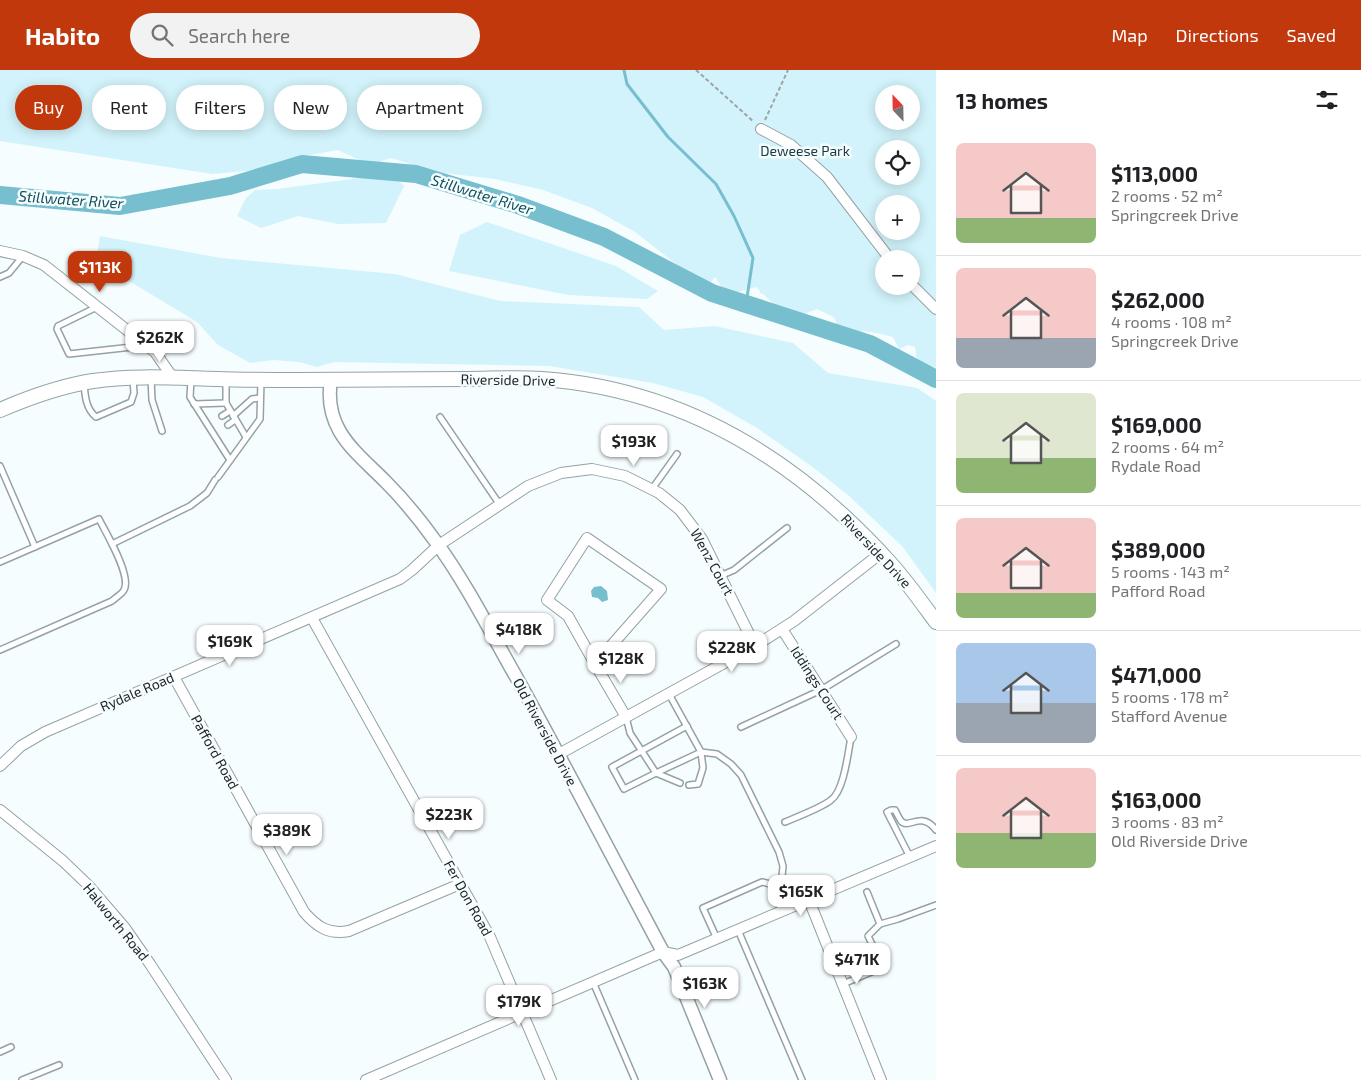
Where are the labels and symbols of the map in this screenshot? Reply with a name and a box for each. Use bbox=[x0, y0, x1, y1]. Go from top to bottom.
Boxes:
north arrow bbox=[875, 85, 920, 130]
park label: Deweese Park bbox=[760, 142, 850, 159]
water label: Stillwater River bbox=[429, 170, 536, 218]
water label: Stillwater River bbox=[18, 186, 125, 212]
pin: $113K bbox=[65, 250, 135, 293]
pin: $262K bbox=[125, 320, 195, 363]
street label: Riverside Drive bbox=[460, 370, 556, 389]
pin: $193K bbox=[599, 424, 669, 467]
street label: Riverside Drive bbox=[838, 510, 915, 591]
street label: Wenz Court bbox=[687, 525, 738, 598]
pin: $418K bbox=[484, 612, 554, 655]
pin: $169K bbox=[195, 624, 265, 667]
pin: $228K bbox=[697, 630, 767, 673]
pin: $128K bbox=[586, 642, 656, 684]
street label: Iddings Court bbox=[787, 643, 847, 723]
street label: Rydale Road bbox=[97, 668, 176, 715]
street label: Old Riverside Drive bbox=[510, 675, 581, 789]
street label: Pafford Road bbox=[188, 712, 243, 792]
pin: $223K bbox=[414, 798, 484, 840]
pin: $389K bbox=[252, 814, 322, 856]
street label: Fer Don Road bbox=[441, 857, 496, 939]
pin: $165K bbox=[766, 874, 836, 917]
street label: Halworth Road bbox=[80, 879, 153, 964]
pin: $471K bbox=[822, 942, 892, 985]
pin: $163K bbox=[670, 966, 740, 1009]
pin: $179K bbox=[484, 984, 554, 1027]

